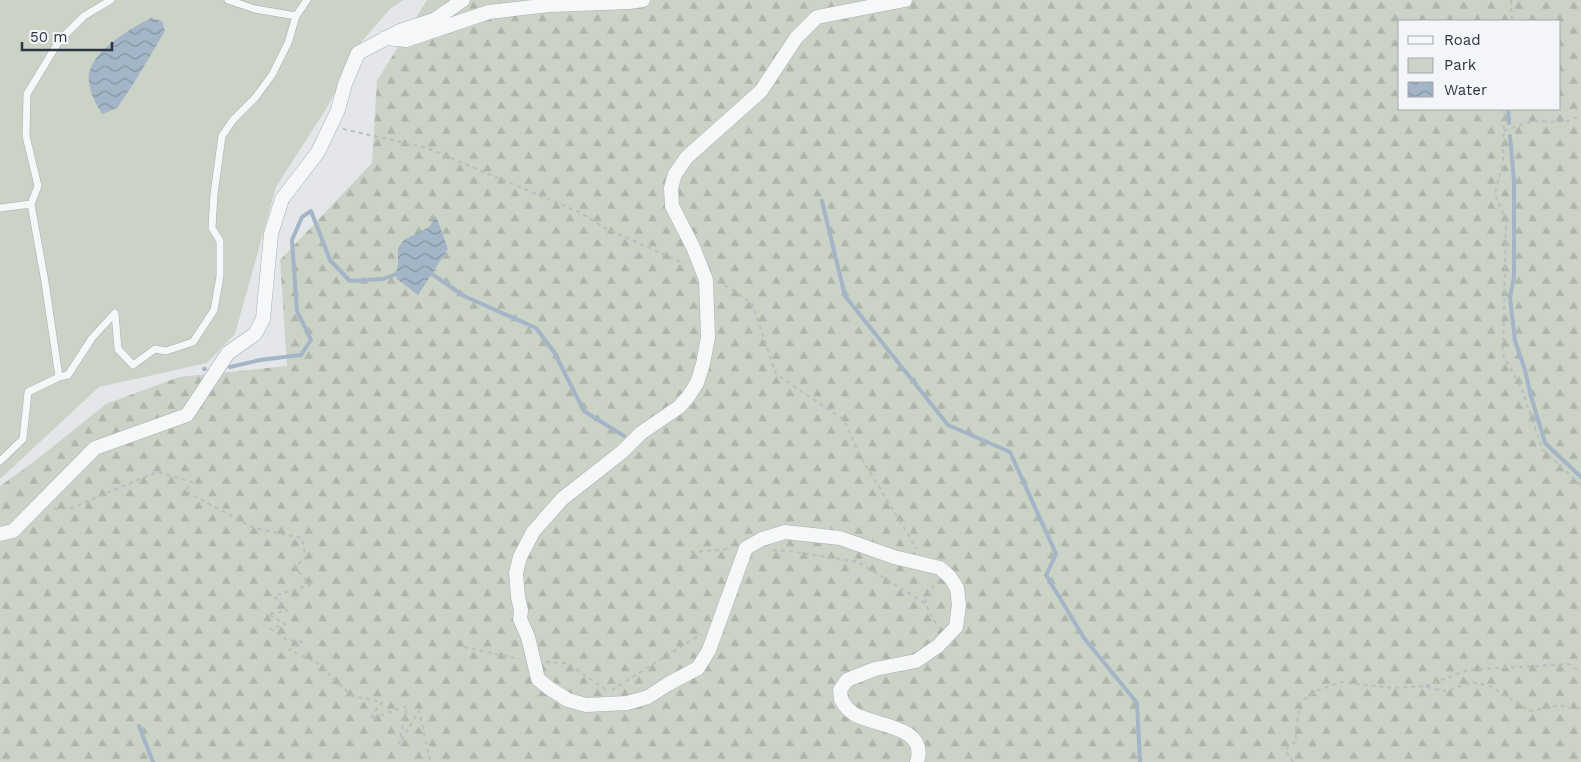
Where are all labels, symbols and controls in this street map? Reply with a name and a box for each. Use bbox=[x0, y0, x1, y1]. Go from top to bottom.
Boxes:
scale bar bbox=[22, 20, 112, 52]
legend bbox=[1398, 20, 1561, 110]
text: 50 m bbox=[30, 28, 67, 46]
text: Road bbox=[1444, 31, 1481, 49]
text: Park bbox=[1444, 56, 1477, 74]
text: Water bbox=[1444, 81, 1487, 99]

